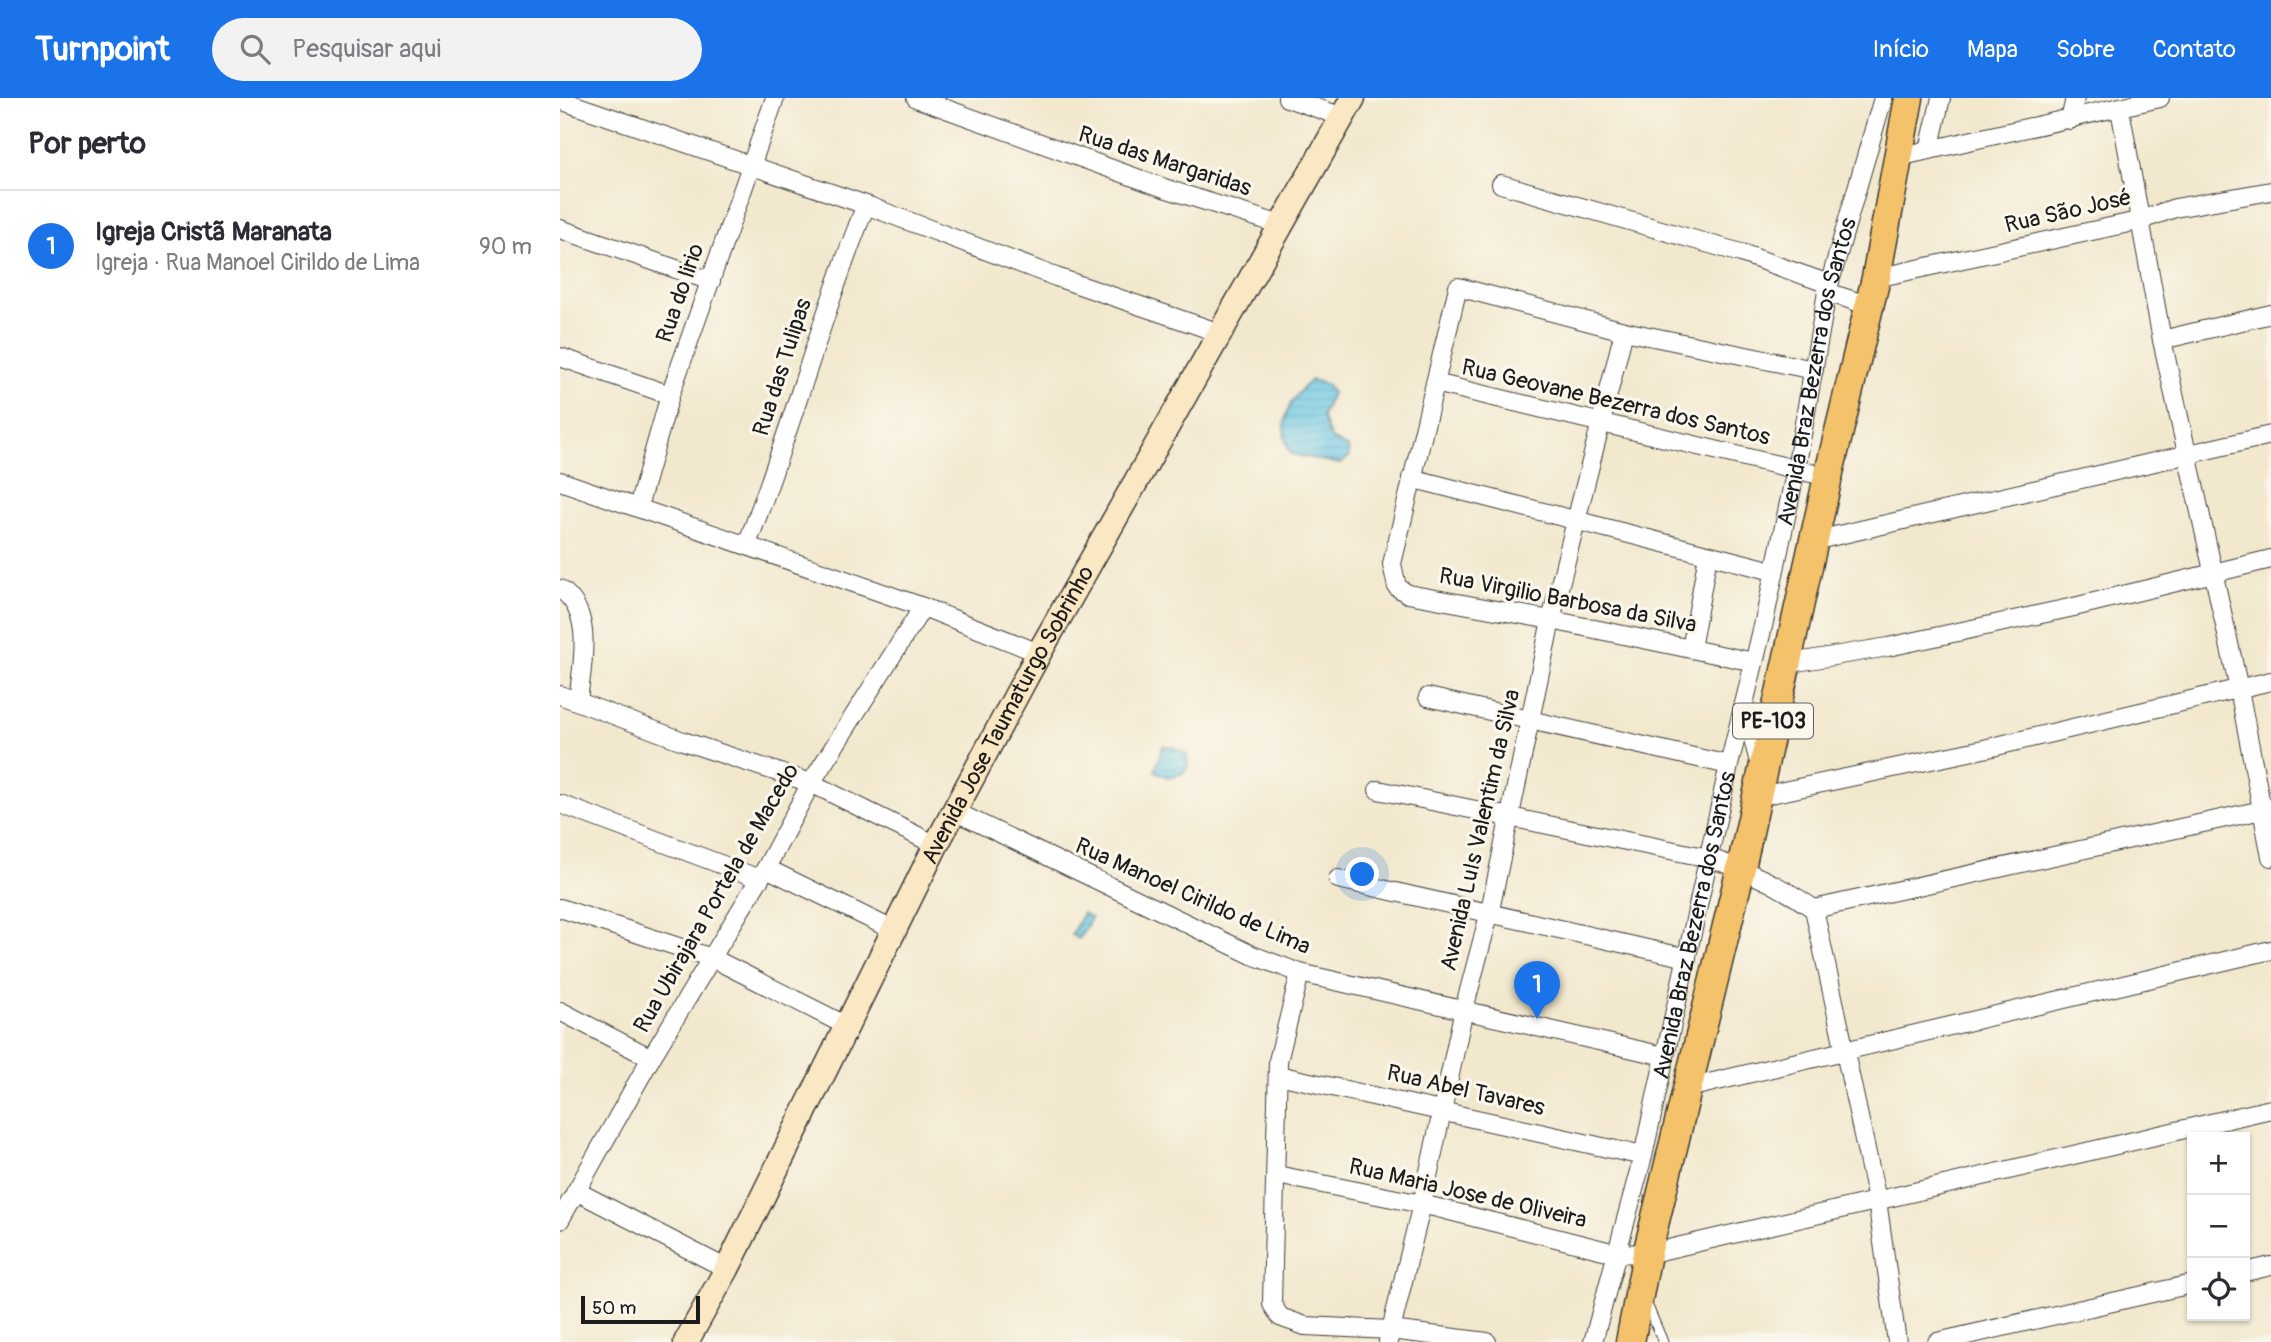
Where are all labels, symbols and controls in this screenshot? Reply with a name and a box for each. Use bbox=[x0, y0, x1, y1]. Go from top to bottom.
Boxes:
search box bbox=[212, 18, 702, 81]
text: Turnpoint bbox=[35, 29, 170, 70]
icon: search bbox=[236, 30, 274, 68]
text: Pesquisar aqui bbox=[292, 33, 441, 65]
text: Início bbox=[1873, 35, 1929, 64]
text: Mapa bbox=[1967, 35, 2018, 64]
text: Sobre bbox=[2056, 35, 2115, 64]
text: Contato bbox=[2153, 35, 2236, 64]
street label: Rua das Margaridas bbox=[1075, 119, 1255, 203]
text: Por perto bbox=[28, 125, 146, 162]
street label: Rua São José bbox=[2002, 182, 2134, 240]
street label: Avenida Braz Bezerra dos Santos bbox=[1770, 214, 1862, 528]
text: Igreja Cristã Maranata bbox=[95, 216, 332, 248]
text: 1 bbox=[47, 232, 56, 261]
text: 90 m bbox=[479, 232, 532, 261]
street label: Rua do lirio bbox=[650, 240, 710, 346]
text: Igreja · Rua Manoel Cirildo de Lima bbox=[95, 248, 420, 277]
street label: Rua das Tulipas bbox=[746, 295, 818, 439]
street label: Rua Geovane Bezerra dos Santos bbox=[1459, 352, 1773, 452]
street label: Avenida Jose Taumaturgo Sobrinho bbox=[915, 560, 1100, 869]
street label: Rua Virgilio Barbosa da Silva bbox=[1437, 561, 1699, 639]
street label: Avenida LuIs Valentim da Silva bbox=[1433, 686, 1527, 974]
road number: PE-103 bbox=[1733, 704, 1813, 738]
street label: Rua Ubirajara Portela de Macedo bbox=[627, 758, 805, 1038]
street label: Avenida Braz Bezerra dos Santos bbox=[1646, 769, 1742, 1082]
street label: Rua Manoel Cirildo de Lima bbox=[1071, 831, 1315, 961]
your location bbox=[1345, 857, 1379, 891]
pin: 1 bbox=[1514, 961, 1560, 1019]
street label: Rua Abel Tavares bbox=[1384, 1058, 1548, 1122]
map controls bbox=[2187, 1132, 2250, 1321]
button: + bbox=[2187, 1132, 2250, 1195]
street label: Rua Maria Jose de Oliveira bbox=[1346, 1152, 1590, 1234]
button: − bbox=[2187, 1195, 2250, 1258]
button: locate bbox=[2187, 1258, 2250, 1321]
scale bar bbox=[581, 1293, 700, 1325]
text: 50 m bbox=[592, 1296, 636, 1320]

